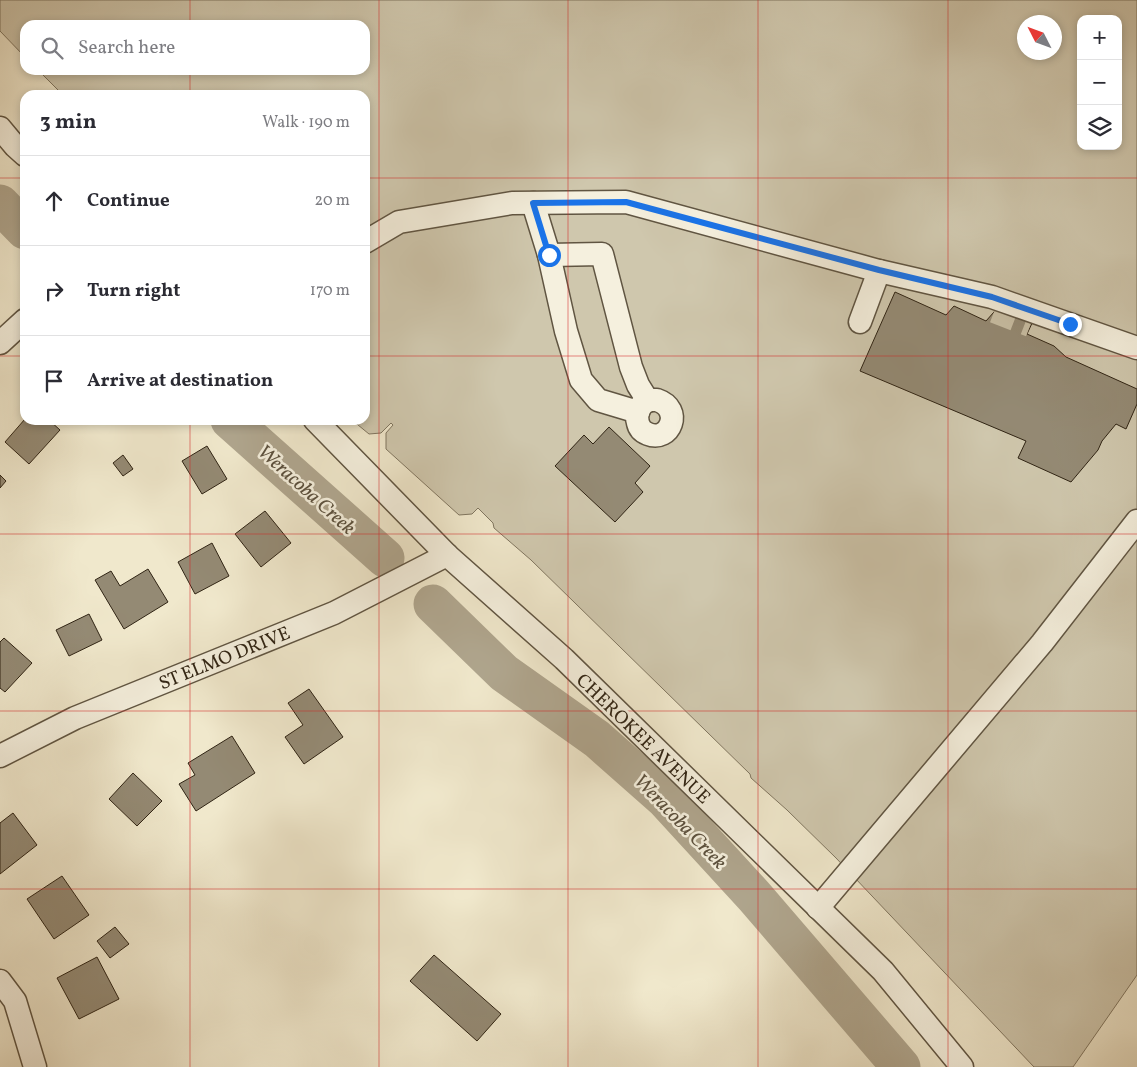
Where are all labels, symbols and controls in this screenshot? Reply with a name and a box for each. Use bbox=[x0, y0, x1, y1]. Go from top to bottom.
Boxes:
north arrow bbox=[1017, 15, 1062, 60]
map controls bbox=[1077, 15, 1122, 150]
button: + bbox=[1077, 15, 1122, 60]
search box bbox=[20, 20, 370, 75]
icon: search bbox=[38, 34, 66, 62]
text: Search here bbox=[78, 35, 175, 61]
button: − bbox=[1077, 60, 1122, 105]
button: layers bbox=[1077, 105, 1122, 150]
text: 3 min bbox=[40, 108, 96, 137]
text: Walk · 190 m bbox=[262, 112, 350, 134]
icon: ahead bbox=[40, 187, 68, 215]
text: Continue bbox=[87, 188, 170, 214]
text: 20 m bbox=[315, 190, 350, 212]
route start bbox=[538, 244, 561, 267]
icon: right bbox=[40, 277, 68, 305]
text: Turn right bbox=[87, 278, 180, 304]
text: 170 m bbox=[310, 280, 350, 302]
route end bbox=[1059, 313, 1082, 336]
icon: arrive bbox=[40, 367, 68, 395]
text: Arrive at destination bbox=[87, 368, 273, 394]
water label: Weracoba Creek bbox=[250, 439, 361, 542]
street label: ST ELMO DRIVE bbox=[155, 621, 294, 697]
street label: CHEROKEE AVENUE bbox=[570, 668, 716, 811]
water label: Weracoba Creek bbox=[627, 768, 732, 876]

